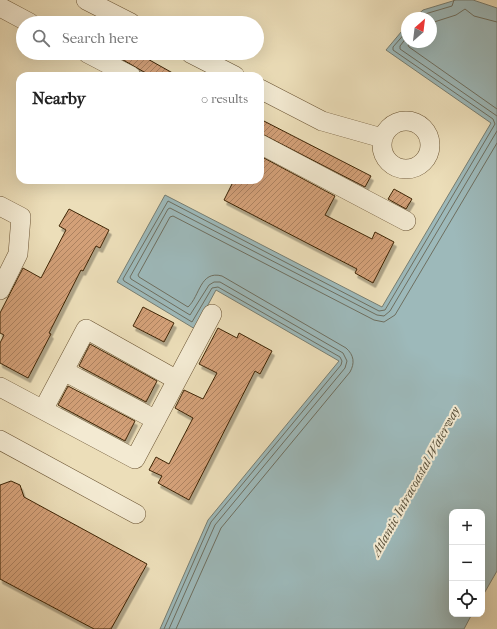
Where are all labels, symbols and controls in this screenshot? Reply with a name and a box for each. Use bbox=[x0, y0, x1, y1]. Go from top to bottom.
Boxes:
north arrow bbox=[401, 12, 437, 48]
search box bbox=[16, 16, 264, 60]
icon: search bbox=[30, 27, 52, 49]
text: Search here bbox=[62, 29, 138, 47]
text: Nearby bbox=[32, 88, 86, 108]
text: 0 results bbox=[201, 91, 248, 106]
water label: Atlantic Intracoastal Waterway bbox=[367, 403, 463, 560]
map controls bbox=[449, 509, 485, 617]
button: + bbox=[449, 509, 485, 545]
button: − bbox=[449, 545, 485, 581]
button: locate bbox=[449, 581, 485, 617]

